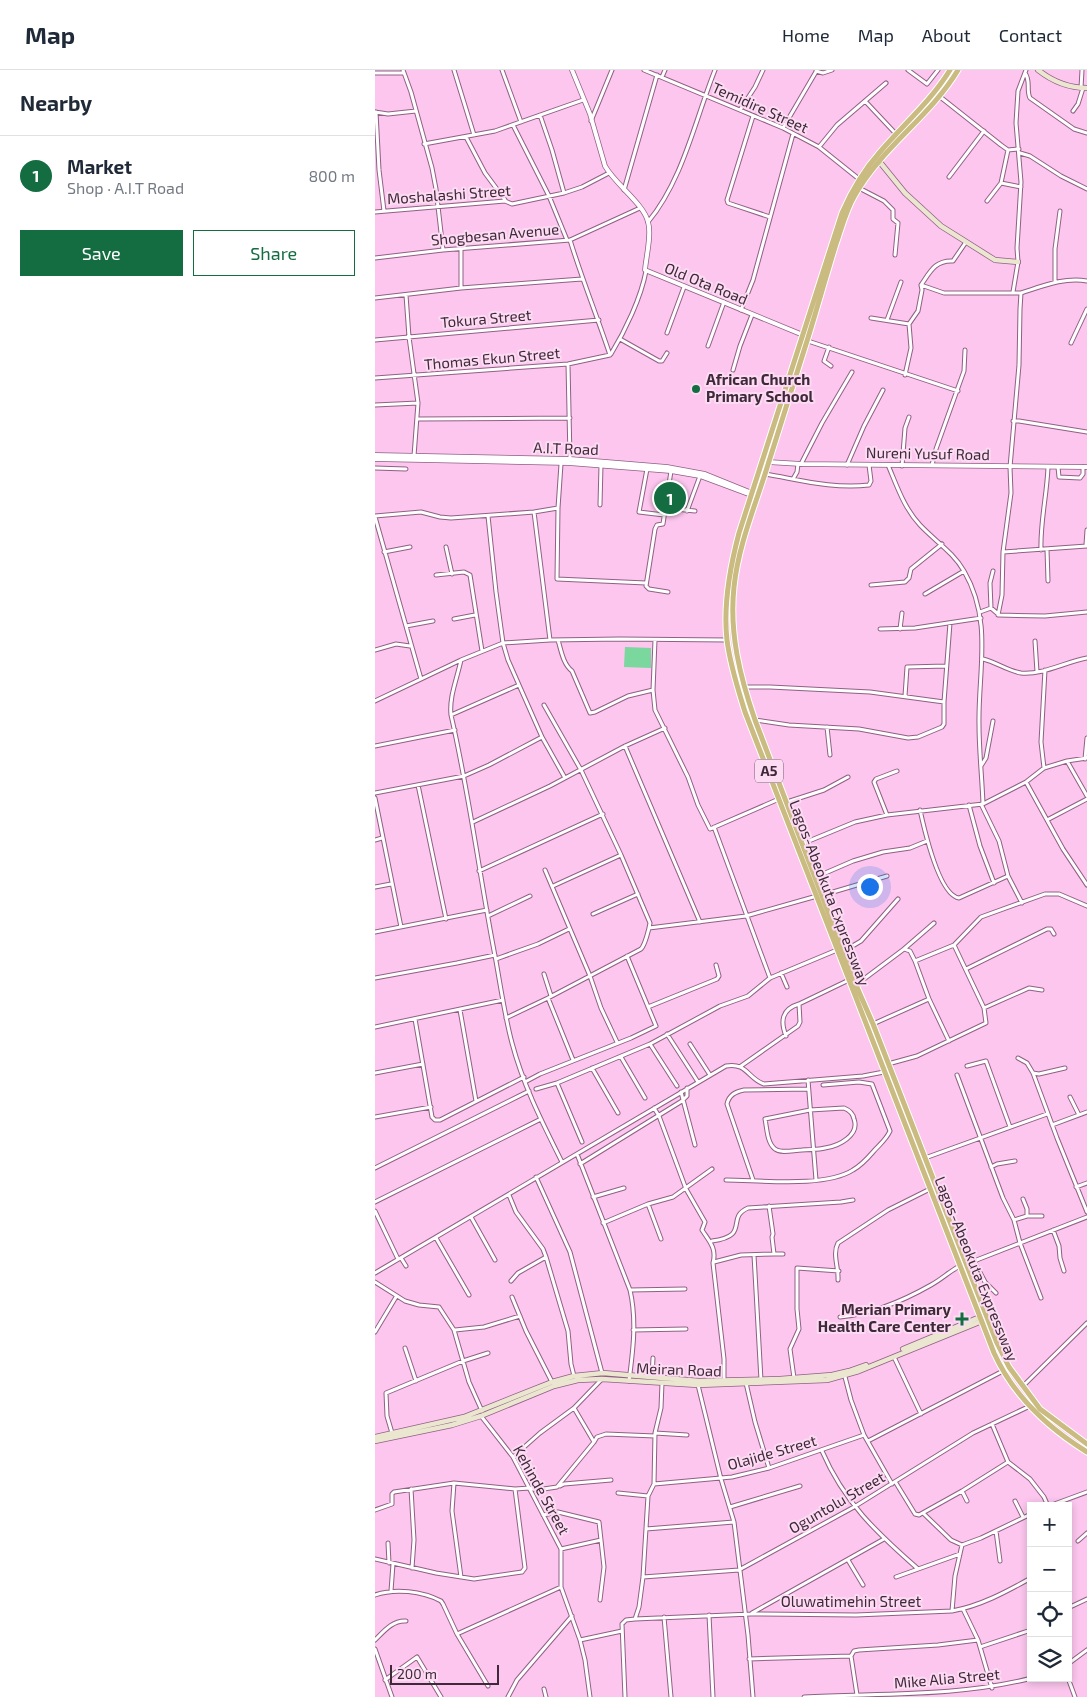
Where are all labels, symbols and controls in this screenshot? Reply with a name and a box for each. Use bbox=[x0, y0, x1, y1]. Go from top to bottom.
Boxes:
text: Map bbox=[25, 20, 75, 49]
text: Home bbox=[782, 24, 830, 46]
text: Map bbox=[858, 24, 894, 46]
text: About bbox=[922, 24, 971, 46]
text: Contact bbox=[999, 24, 1062, 46]
street label: Temidire Street bbox=[710, 78, 811, 136]
text: Nearby bbox=[20, 90, 92, 115]
text: Market bbox=[67, 155, 132, 178]
text: 1 bbox=[33, 166, 39, 185]
text: 800 m bbox=[308, 166, 355, 185]
text: Shop · A.I.T Road bbox=[67, 178, 184, 197]
street label: Moshalashi Street bbox=[386, 181, 512, 207]
street label: Shogbesan Avenue bbox=[430, 219, 560, 249]
button: Save bbox=[20, 230, 183, 276]
button: Share bbox=[193, 230, 355, 276]
street label: Old Ota Road bbox=[662, 258, 751, 308]
street label: Tokura Street bbox=[440, 305, 532, 331]
street label: Thomas Ekun Street bbox=[423, 343, 561, 373]
place label: African Church Primary School bbox=[706, 370, 814, 406]
marker: African Church Primary School bbox=[690, 383, 702, 395]
street label: A.I.T Road bbox=[533, 438, 599, 458]
street label: Nureni Yusuf Road bbox=[866, 443, 990, 463]
pin: 1 bbox=[654, 479, 686, 517]
road number: A5 bbox=[755, 759, 783, 782]
street label: Lagos-Abeokuta Expressway bbox=[786, 797, 874, 988]
your location bbox=[857, 874, 883, 900]
street label: Lagos-Abeokuta Expressway bbox=[932, 1174, 1022, 1364]
place label: Merian Primary Health Care Center bbox=[818, 1300, 952, 1335]
marker: Merian Primary Health Care Center bbox=[955, 1312, 969, 1326]
street label: Meiran Road bbox=[636, 1359, 722, 1379]
street label: Olajide Street bbox=[725, 1431, 819, 1474]
street label: Kehinde Street bbox=[510, 1442, 574, 1538]
street label: Oguntolu Street bbox=[785, 1467, 888, 1537]
map controls bbox=[1027, 1502, 1072, 1682]
button: + bbox=[1027, 1502, 1072, 1547]
button: − bbox=[1027, 1547, 1072, 1592]
street label: Oluwatimehin Street bbox=[781, 1592, 921, 1610]
button: locate bbox=[1027, 1592, 1072, 1637]
button: layers bbox=[1027, 1637, 1072, 1682]
scale bar bbox=[390, 1662, 499, 1685]
street label: Mike Alia Street bbox=[893, 1664, 1001, 1692]
text: 200 m bbox=[397, 1665, 437, 1682]

